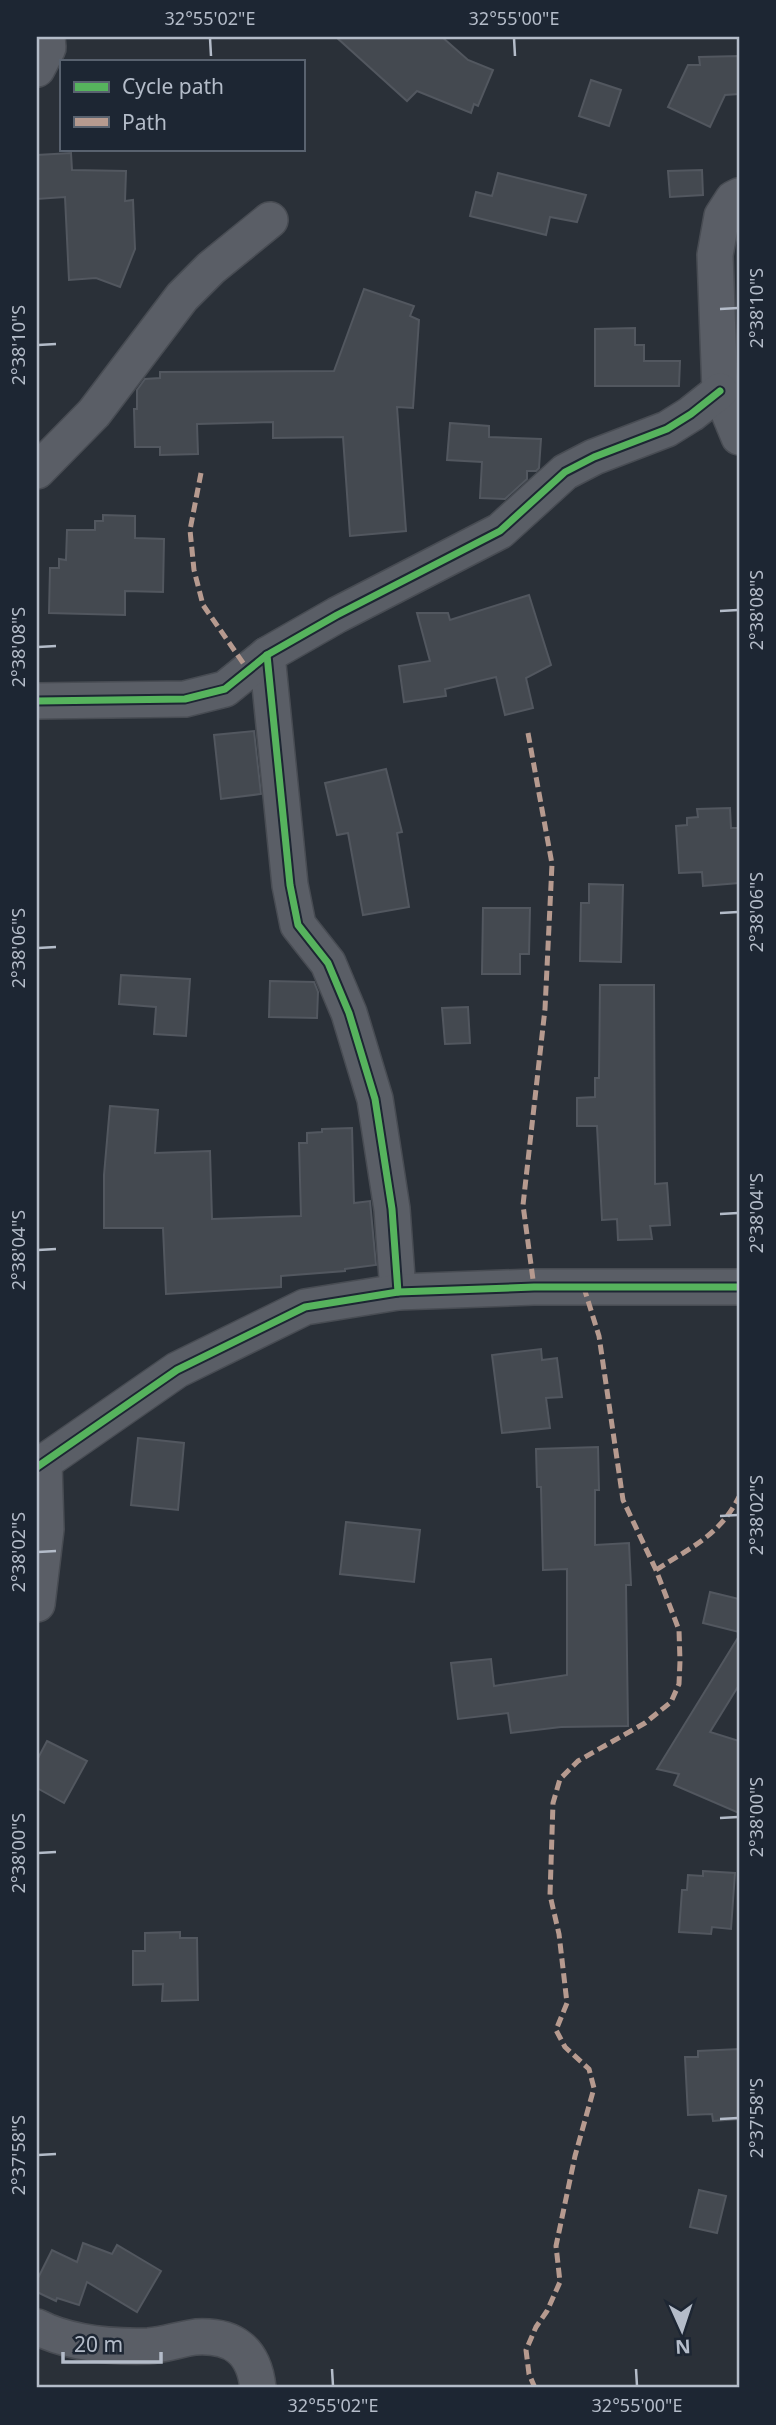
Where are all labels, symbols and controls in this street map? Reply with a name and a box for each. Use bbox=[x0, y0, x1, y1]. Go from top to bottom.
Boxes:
text: 32°55'02"E bbox=[165, 6, 255, 30]
text: 32°55'00"E bbox=[469, 6, 559, 30]
legend bbox=[60, 60, 304, 150]
text: Cycle path bbox=[122, 72, 224, 100]
text: Path bbox=[122, 108, 167, 136]
text: 2°38'10"S bbox=[744, 268, 768, 348]
text: 2°38'10"S bbox=[6, 305, 30, 385]
text: 2°38'08"S bbox=[744, 570, 768, 650]
text: 2°38'08"S bbox=[6, 607, 30, 687]
text: 2°38'06"S bbox=[744, 872, 768, 952]
text: 2°38'06"S bbox=[6, 908, 30, 988]
text: 2°38'04"S bbox=[744, 1173, 768, 1253]
text: 2°38'04"S bbox=[6, 1210, 30, 1290]
text: 2°38'02"S bbox=[744, 1475, 768, 1555]
text: 2°38'02"S bbox=[6, 1512, 30, 1592]
text: 2°38'00"S bbox=[744, 1777, 768, 1857]
text: 2°38'00"S bbox=[6, 1813, 30, 1893]
text: 2°37'58"S bbox=[744, 2078, 768, 2158]
text: 2°37'58"S bbox=[6, 2115, 30, 2195]
north arrow bbox=[646, 2296, 716, 2366]
scale bar bbox=[63, 2320, 161, 2364]
text: 20 m bbox=[74, 2330, 123, 2358]
text: N bbox=[674, 2334, 691, 2360]
text: 32°55'02"E bbox=[288, 2393, 378, 2417]
text: 32°55'00"E bbox=[592, 2393, 682, 2417]

